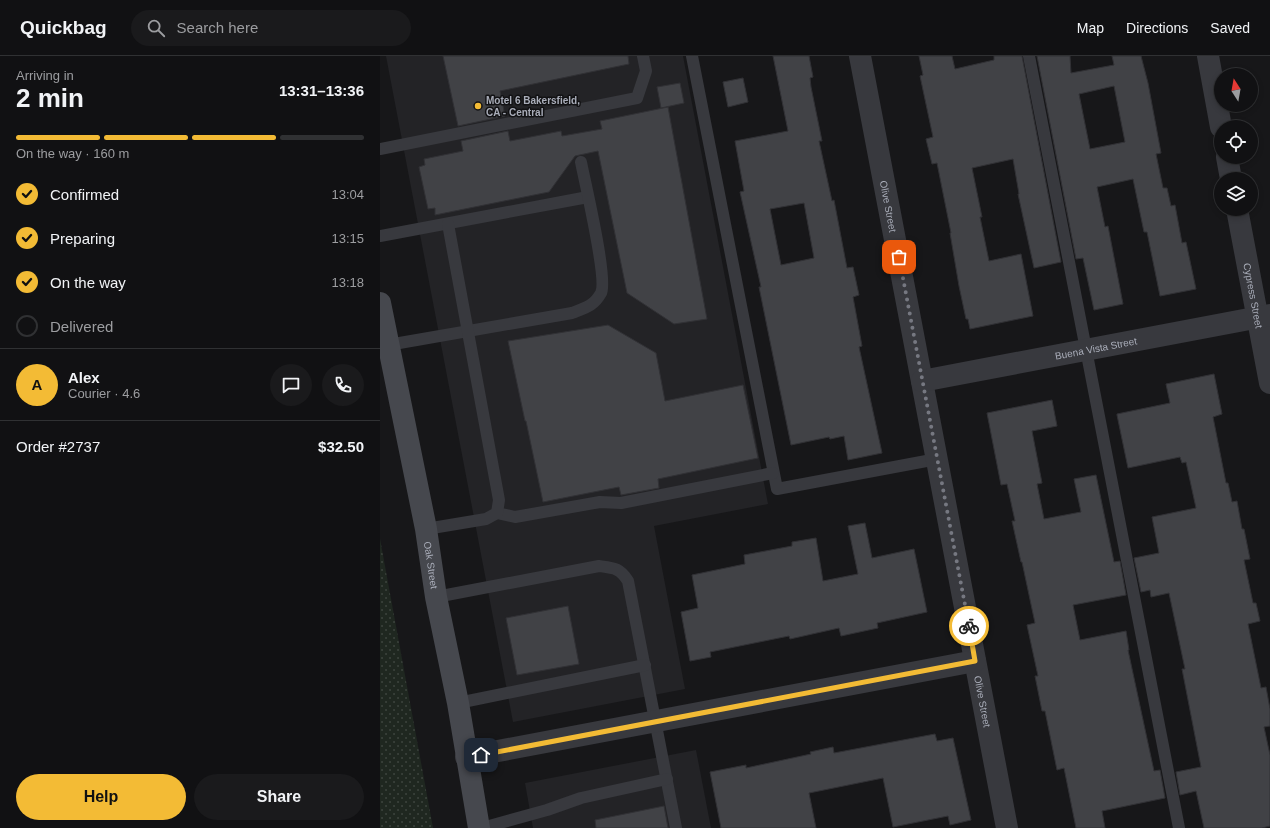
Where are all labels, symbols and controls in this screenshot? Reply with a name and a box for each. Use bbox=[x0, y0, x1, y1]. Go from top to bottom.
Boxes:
search box bbox=[131, 10, 411, 46]
text: Quickbag bbox=[20, 17, 107, 38]
icon: search bbox=[145, 17, 167, 39]
text: Search here bbox=[177, 19, 258, 36]
text: Map bbox=[1077, 20, 1104, 36]
text: Directions bbox=[1126, 20, 1188, 36]
text: Saved bbox=[1210, 20, 1250, 36]
text: Arriving in bbox=[16, 68, 74, 83]
north arrow bbox=[1214, 68, 1258, 112]
map controls bbox=[1214, 68, 1258, 216]
text: 13:31–13:36 bbox=[279, 82, 364, 99]
text: 2 min bbox=[16, 83, 84, 113]
place label: Motel 6 Bakersfield, CA - Central bbox=[486, 95, 580, 118]
marker: Motel 6 Bakersfield, CA - Central bbox=[473, 101, 483, 111]
button: locate bbox=[1214, 120, 1258, 164]
text: On the way · 160 m bbox=[16, 146, 129, 161]
button: layers bbox=[1214, 172, 1258, 216]
street label: Olive Street bbox=[878, 180, 898, 233]
icon: check bbox=[16, 183, 38, 205]
text: Confirmed bbox=[50, 186, 119, 203]
text: 13:04 bbox=[331, 187, 364, 202]
icon: check bbox=[16, 227, 38, 249]
text: Preparing bbox=[50, 230, 115, 247]
text: 13:15 bbox=[331, 231, 364, 246]
pin bbox=[882, 240, 916, 274]
icon: bag bbox=[888, 246, 910, 268]
street label: Cypress Street bbox=[1241, 262, 1265, 329]
icon: check bbox=[16, 271, 38, 293]
text: On the way bbox=[50, 274, 126, 291]
text: 13:18 bbox=[331, 275, 364, 290]
text: Delivered bbox=[50, 318, 113, 335]
street label: Buena Vista Street bbox=[1054, 335, 1138, 362]
button: chat bbox=[270, 364, 312, 406]
button: phone bbox=[322, 364, 364, 406]
text: Alex bbox=[68, 369, 100, 386]
text: A bbox=[32, 376, 42, 393]
text: Courier · 4.6 bbox=[68, 386, 140, 401]
text: Order #2737 bbox=[16, 438, 100, 455]
text: $32.50 bbox=[318, 438, 364, 455]
street label: Oak Street bbox=[422, 541, 440, 590]
courier bbox=[949, 606, 989, 646]
icon: bike bbox=[958, 615, 980, 637]
street label: Olive Street bbox=[972, 675, 993, 728]
pin bbox=[464, 738, 498, 772]
icon: home bbox=[470, 744, 492, 766]
button: Help bbox=[16, 774, 186, 820]
button: Share bbox=[194, 774, 364, 820]

